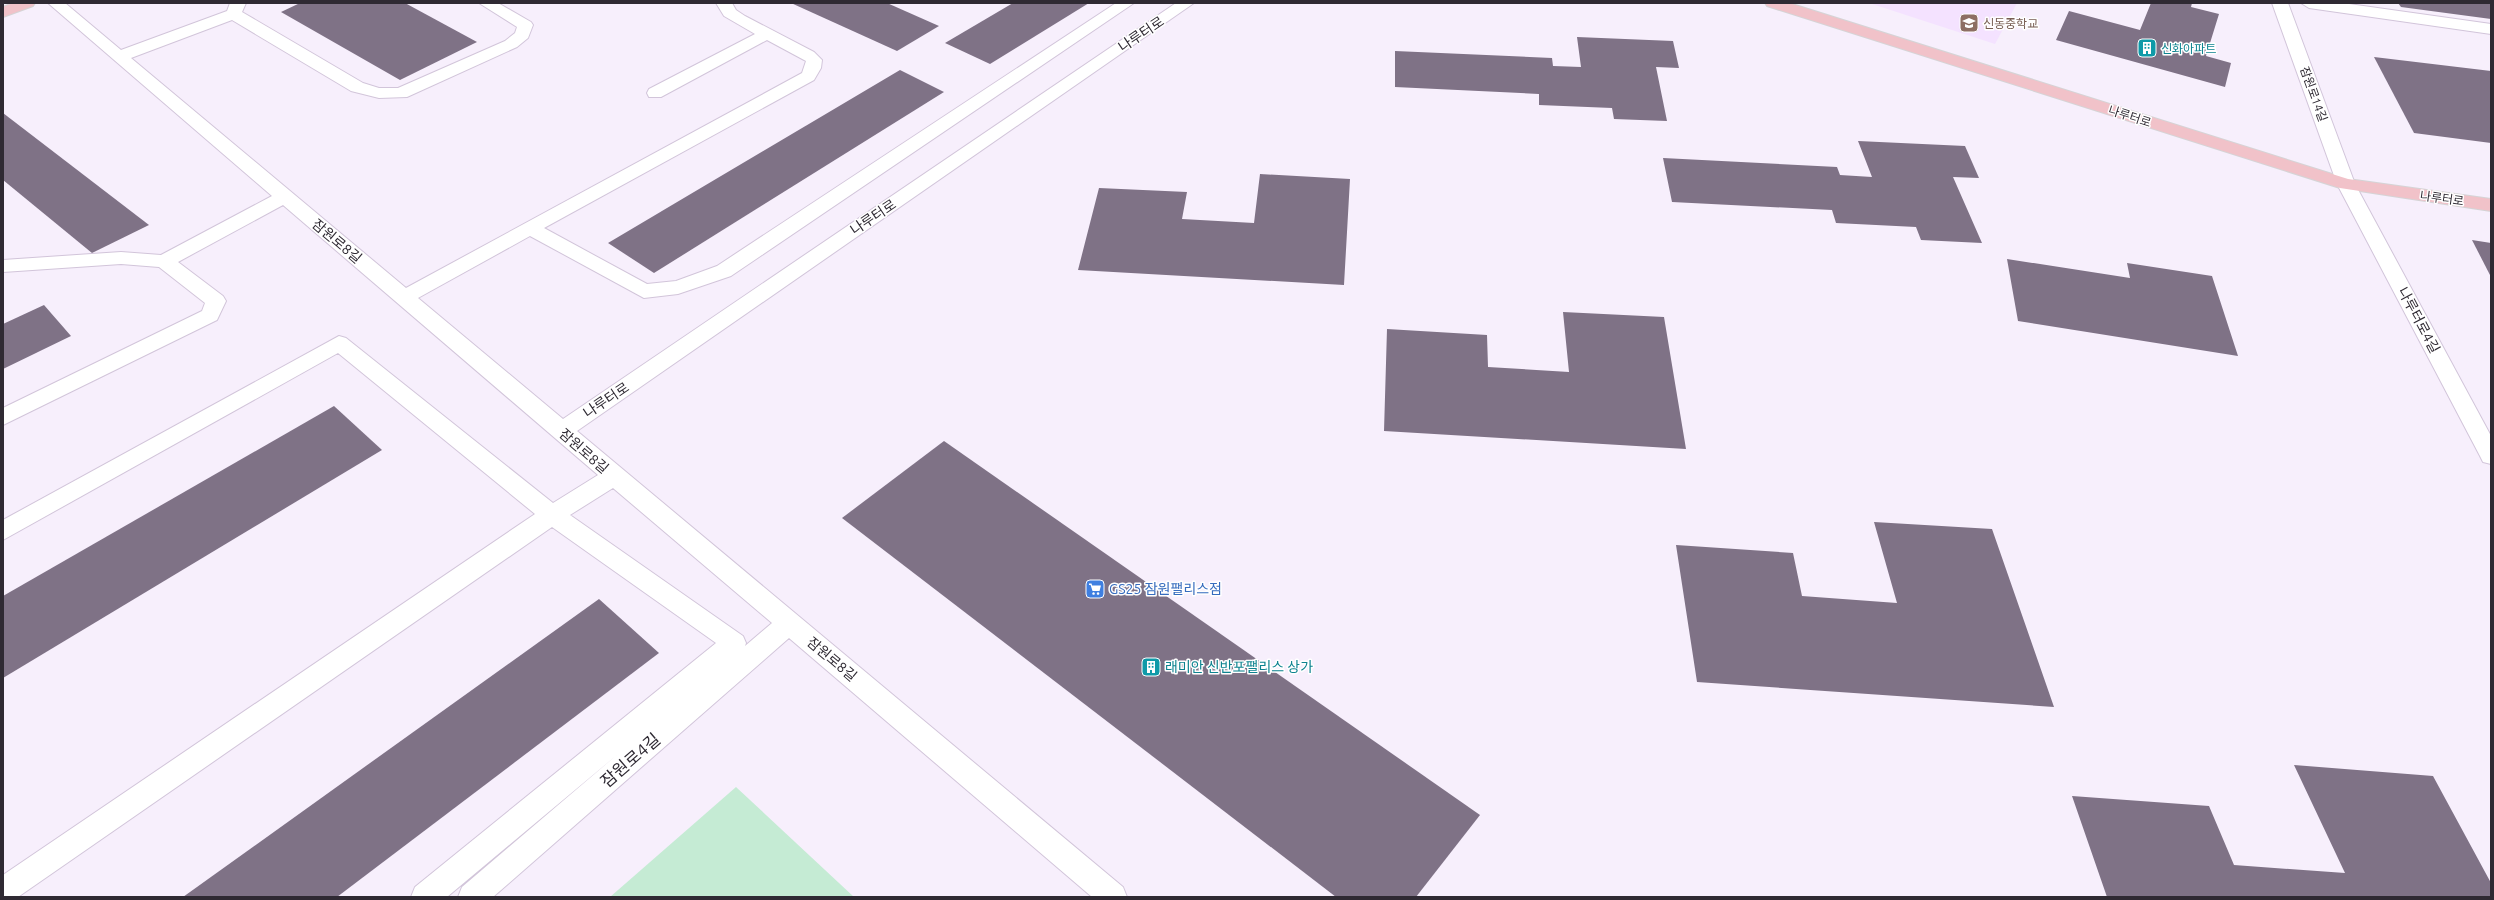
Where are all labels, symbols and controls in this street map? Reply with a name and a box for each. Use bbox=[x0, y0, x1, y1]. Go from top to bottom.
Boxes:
school or university icon: 신동중학교 bbox=[1958, 12, 1980, 34]
street label: 나루터로 bbox=[1115, 13, 1167, 55]
place label: 신동중학교 bbox=[1983, 17, 2038, 30]
building icon: 신화아파트 bbox=[2136, 37, 2158, 59]
place label: 신화아파트 bbox=[2161, 42, 2216, 55]
street label: 잠원로14길 bbox=[2298, 65, 2330, 123]
street label: 나루터로 bbox=[2107, 103, 2153, 129]
street label: 나루터로 bbox=[2419, 188, 2465, 208]
street label: 나루터로 bbox=[847, 196, 899, 238]
street label: 잠원로8길 bbox=[309, 216, 365, 266]
street label: 나루터로4길 bbox=[2395, 284, 2443, 356]
street label: 나루터로 bbox=[580, 379, 632, 421]
street label: 잠원로8길 bbox=[556, 425, 612, 477]
supermarket icon: GS25 잠원팰리스점 bbox=[1084, 578, 1106, 600]
place label: GS25 잠원팰리스점 bbox=[1109, 581, 1222, 597]
street label: 잠원로8길 bbox=[804, 634, 860, 684]
building icon: 래미안 신반포팰리스 상가 bbox=[1140, 656, 1162, 678]
place label: 래미안 신반포팰리스 상가 bbox=[1165, 659, 1313, 675]
street label: 잠원로4길 bbox=[597, 729, 663, 791]

